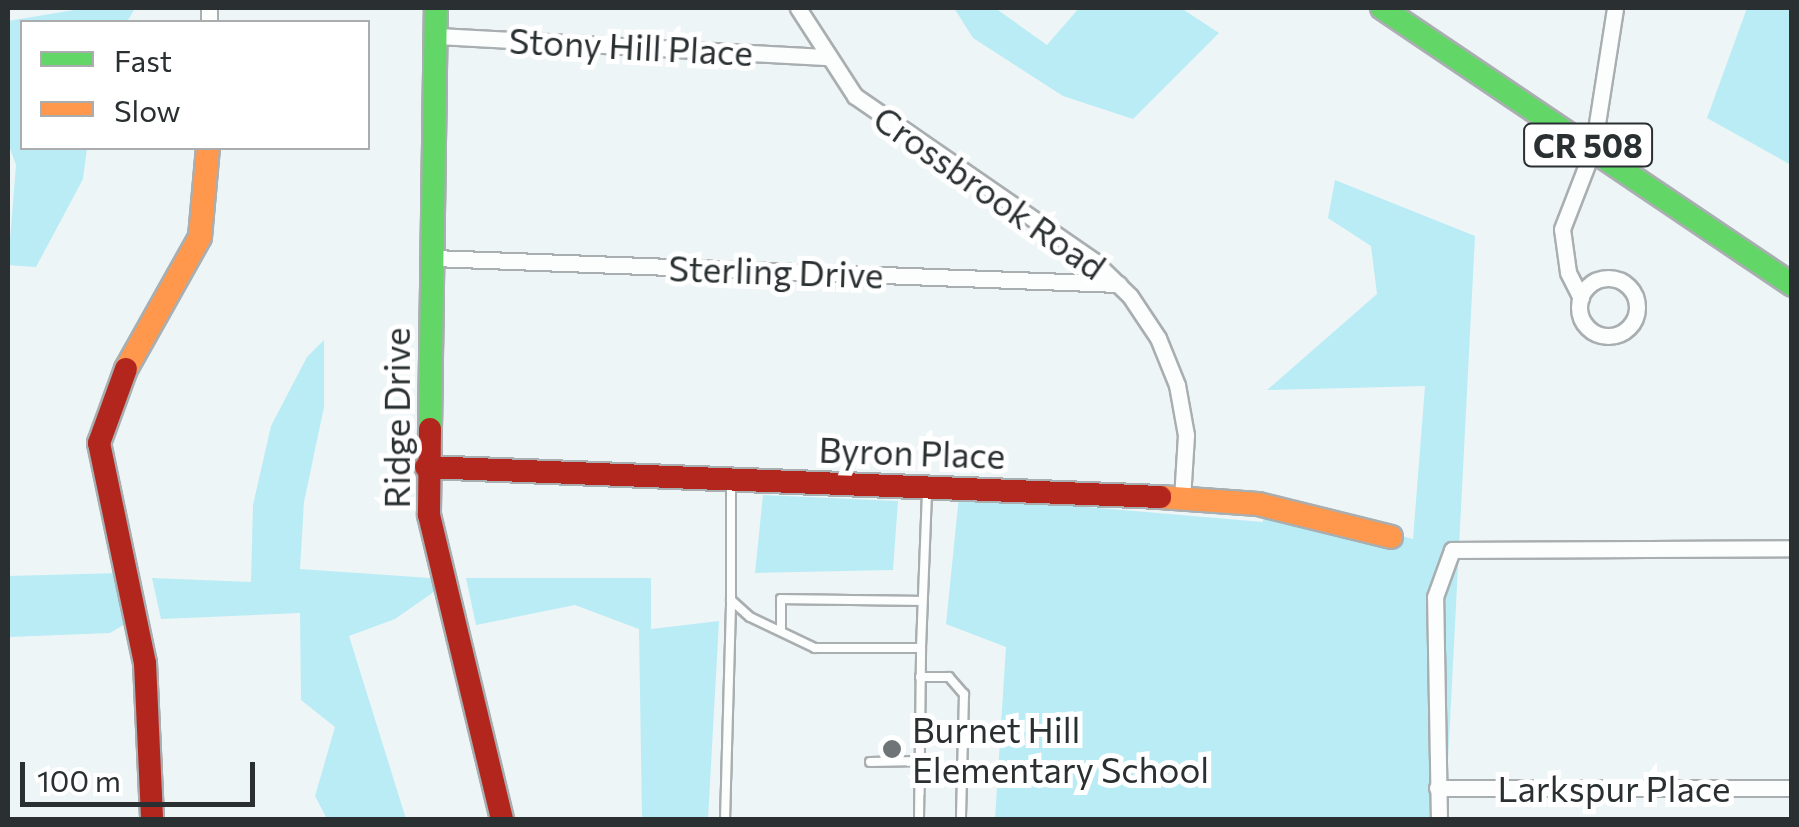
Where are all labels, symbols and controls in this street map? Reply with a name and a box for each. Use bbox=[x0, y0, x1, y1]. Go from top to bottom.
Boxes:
street label: Stony Hill Place bbox=[508, 19, 754, 73]
legend bbox=[20, 20, 370, 150]
text: Fast bbox=[114, 41, 172, 78]
text: Slow bbox=[114, 91, 181, 128]
street label: Crossbrook Road bbox=[866, 96, 1114, 288]
road number: CR 508 bbox=[1523, 118, 1653, 172]
street label: Sterling Drive bbox=[668, 246, 884, 296]
street label: Ridge Drive bbox=[375, 328, 417, 508]
street label: Byron Place bbox=[818, 428, 1006, 476]
place label: Burnet Hill Elementary School bbox=[912, 708, 1209, 790]
marker: Burnet Hill Elementary School bbox=[881, 738, 903, 760]
scale bar bbox=[25, 742, 260, 804]
text: 100 m bbox=[37, 761, 121, 798]
street label: Larkspur Place bbox=[1497, 767, 1731, 809]

